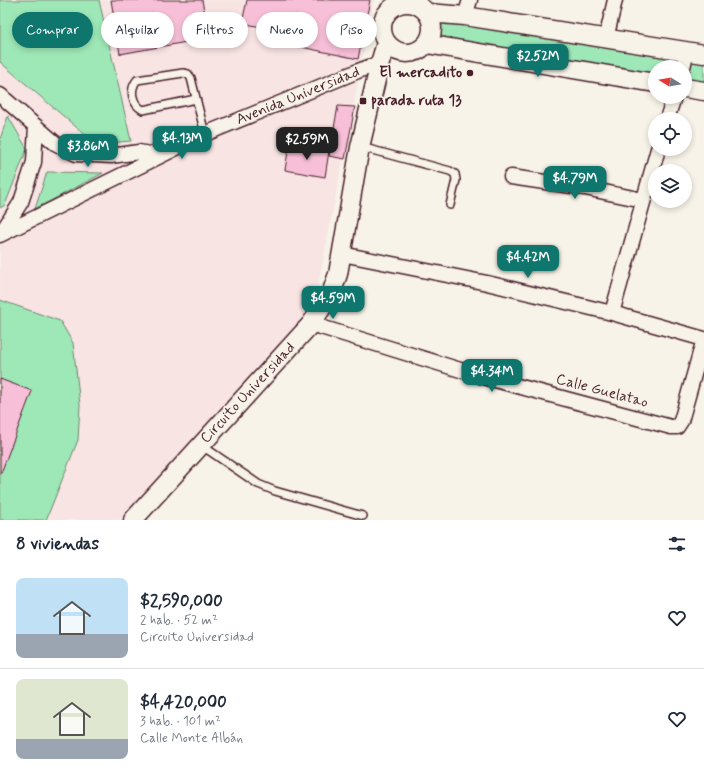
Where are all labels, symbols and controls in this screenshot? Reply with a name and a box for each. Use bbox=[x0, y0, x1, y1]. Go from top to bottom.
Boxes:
chip: Comprar bbox=[12, 12, 93, 48]
chip: Alquilar bbox=[101, 12, 174, 48]
chip: Filtros bbox=[182, 12, 248, 48]
chip: Nuevo bbox=[256, 12, 318, 48]
chip: Piso bbox=[326, 12, 377, 48]
pin: $2.52M bbox=[505, 44, 571, 78]
text: $2.52M bbox=[517, 48, 559, 65]
north arrow bbox=[648, 60, 692, 104]
map controls bbox=[648, 60, 692, 208]
street label: Avenida Universidad bbox=[233, 62, 363, 130]
place label: El mercadito bbox=[379, 63, 462, 83]
marker: El mercadito bbox=[465, 68, 475, 78]
place label: parada ruta 13 bbox=[371, 91, 462, 111]
marker: parada ruta 13 bbox=[358, 96, 368, 106]
button: locate bbox=[648, 112, 692, 156]
pin: $4.13M bbox=[149, 126, 215, 160]
pin: $2.59M bbox=[274, 127, 340, 161]
text: $4.13M bbox=[162, 130, 202, 147]
text: $2.59M bbox=[285, 131, 329, 148]
pin: $3.86M bbox=[55, 134, 121, 168]
text: $3.86M bbox=[67, 138, 109, 155]
button: layers bbox=[648, 164, 692, 208]
pin: $4.79M bbox=[542, 166, 608, 200]
text: $4.79M bbox=[553, 170, 597, 187]
pin: $4.42M bbox=[495, 245, 561, 279]
text: $4.42M bbox=[506, 249, 550, 266]
pin: $4.59M bbox=[300, 286, 366, 320]
text: $4.59M bbox=[311, 290, 355, 307]
street label: Circuito Universidad bbox=[196, 338, 300, 448]
pin: $4.34M bbox=[459, 359, 525, 393]
text: $4.34M bbox=[470, 363, 514, 380]
street label: Calle Guelatao bbox=[554, 369, 650, 413]
text: 8 viviendas bbox=[16, 533, 99, 555]
icon: filters bbox=[666, 533, 688, 555]
text: $2,590,000 bbox=[140, 590, 223, 612]
icon: home bbox=[48, 594, 96, 642]
icon: heart bbox=[666, 607, 688, 629]
text: 2 hab. · 52 m² bbox=[140, 612, 218, 629]
text: Circuito Universidad bbox=[140, 629, 254, 646]
text: $4,420,000 bbox=[140, 691, 227, 713]
icon: home bbox=[48, 695, 96, 743]
icon: heart bbox=[666, 708, 688, 730]
text: 3 hab. · 101 m² bbox=[140, 713, 221, 730]
text: Calle Monte Albán bbox=[140, 730, 243, 747]

